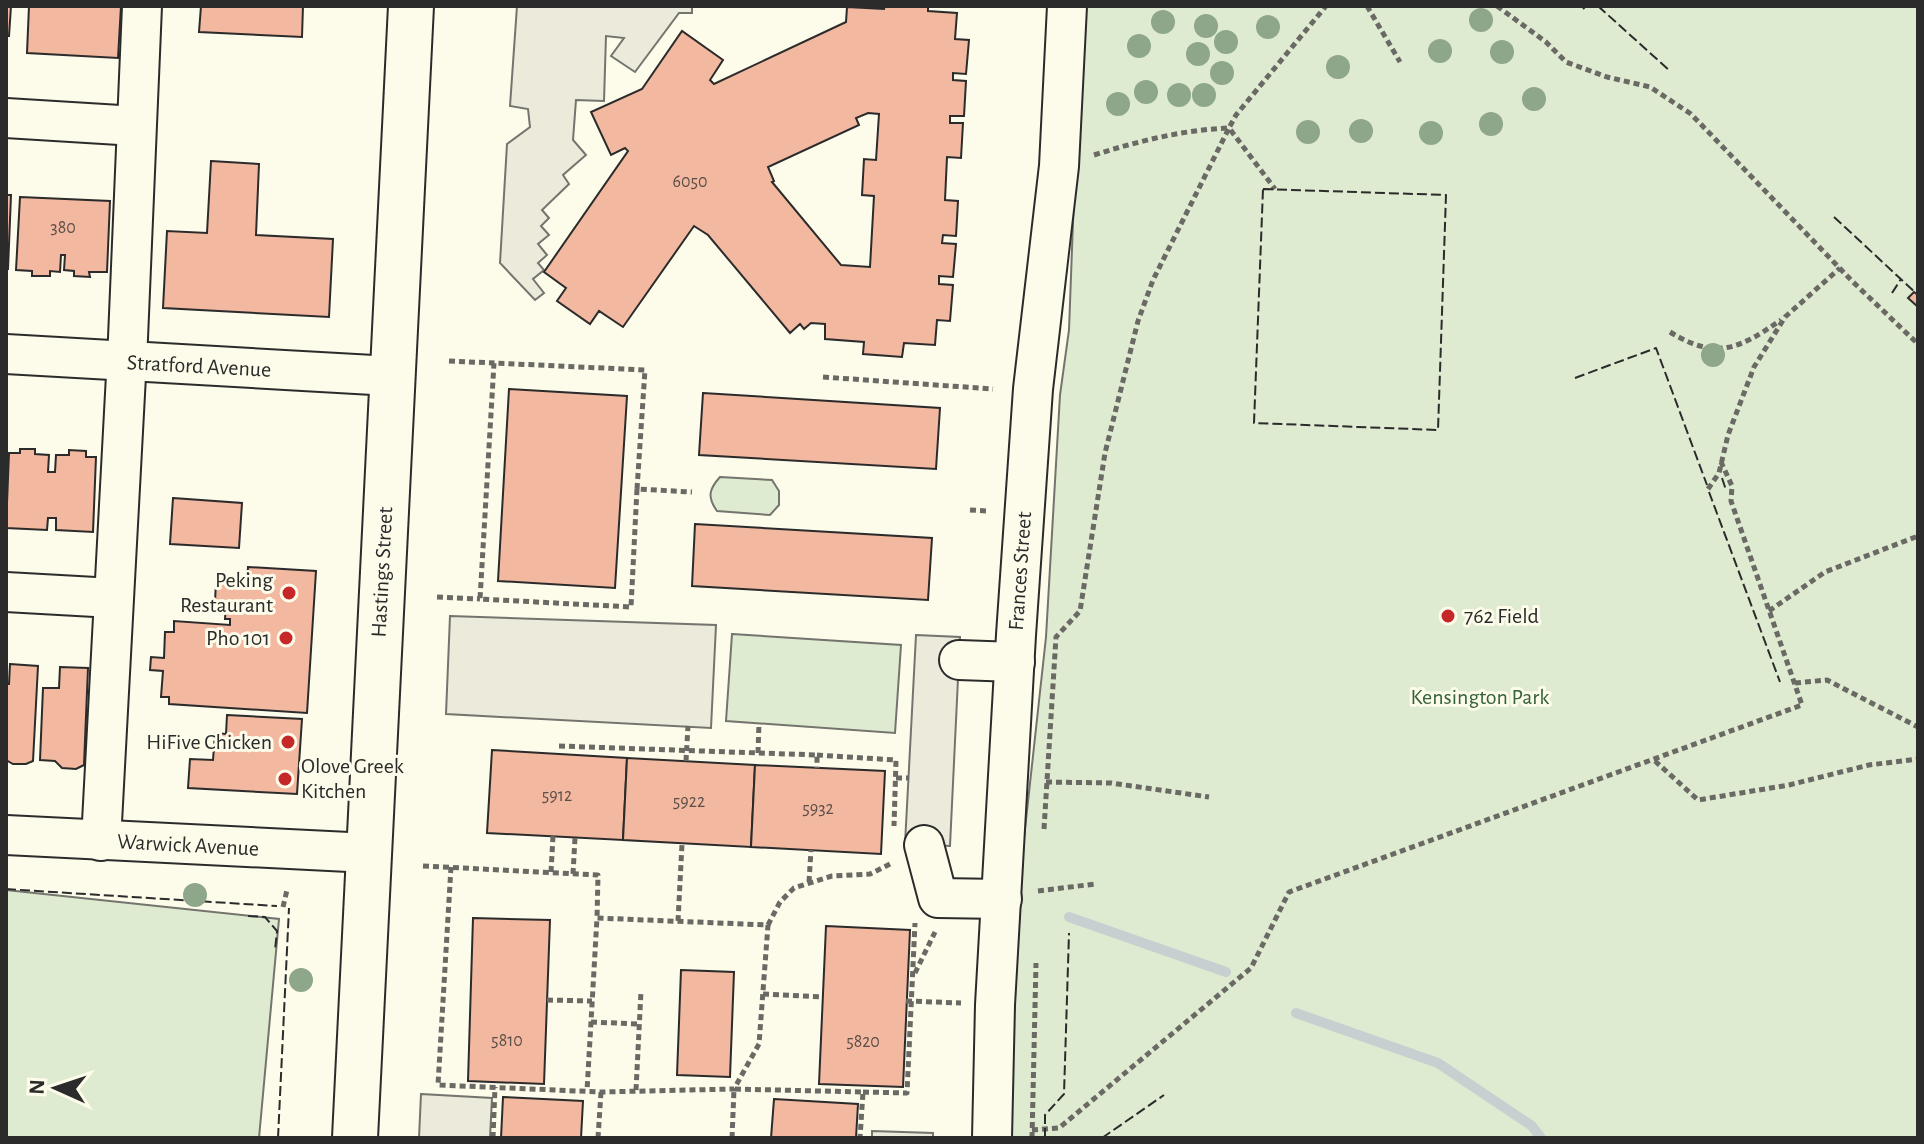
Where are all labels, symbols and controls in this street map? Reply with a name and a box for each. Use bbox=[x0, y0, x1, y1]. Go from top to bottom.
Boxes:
house number: 6050 bbox=[673, 173, 708, 191]
house number: 380 bbox=[50, 219, 76, 237]
street label: Stratford Avenue bbox=[126, 351, 272, 381]
street label: Hastings Street bbox=[368, 506, 396, 638]
street label: Frances Street bbox=[1005, 511, 1035, 631]
place label: Peking Restaurant bbox=[180, 569, 273, 616]
marker: Peking Restaurant bbox=[280, 584, 298, 602]
place label: 762 Field bbox=[1464, 605, 1539, 627]
marker: 762 Field bbox=[1439, 607, 1457, 625]
place label: Pho 101 bbox=[206, 627, 270, 649]
marker: Pho 101 bbox=[277, 629, 295, 647]
park label: Kensington Park bbox=[1411, 686, 1549, 708]
place label: HiFive Chicken bbox=[146, 731, 272, 753]
marker: HiFive Chicken bbox=[279, 733, 297, 751]
place label: Olove Greek Kitchen bbox=[301, 755, 404, 802]
marker: Olove Greek Kitchen bbox=[276, 770, 294, 788]
house number: 5912 bbox=[542, 787, 572, 805]
house number: 5922 bbox=[673, 793, 705, 811]
house number: 5932 bbox=[802, 800, 834, 818]
street label: Warwick Avenue bbox=[116, 830, 260, 860]
house number: 5810 bbox=[491, 1032, 523, 1050]
house number: 5820 bbox=[846, 1033, 880, 1051]
north arrow bbox=[16, 1048, 96, 1128]
text: N bbox=[26, 1079, 48, 1095]

